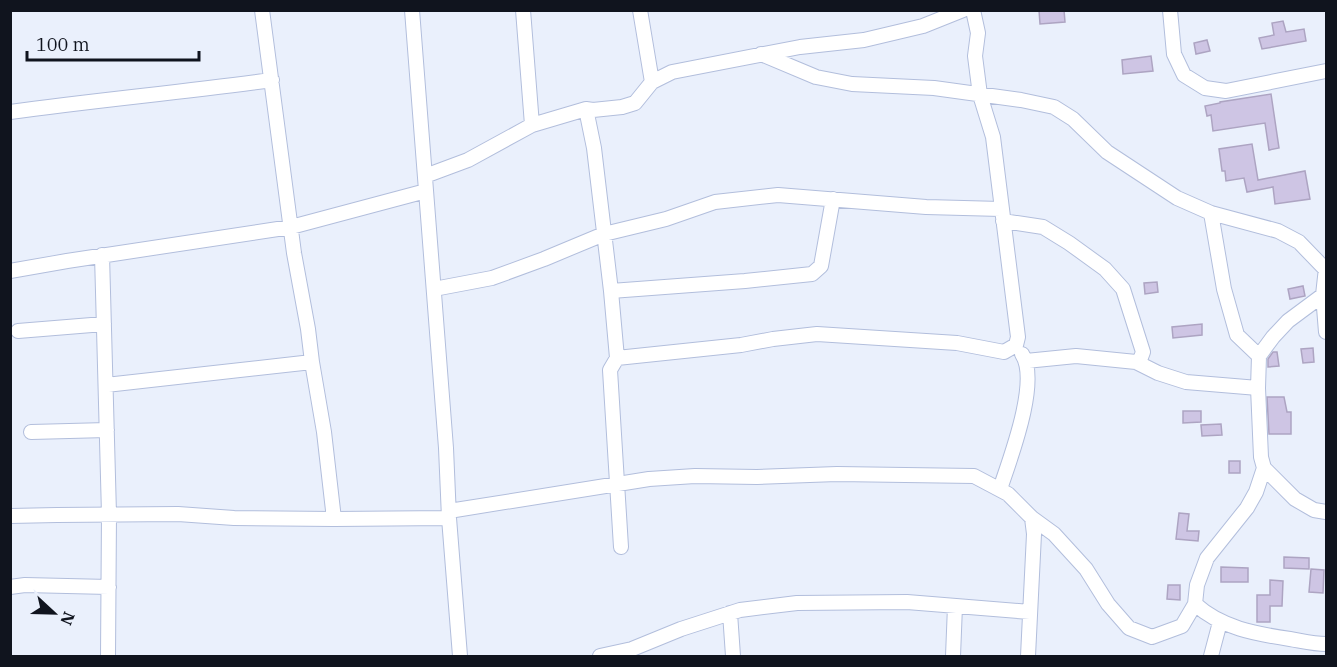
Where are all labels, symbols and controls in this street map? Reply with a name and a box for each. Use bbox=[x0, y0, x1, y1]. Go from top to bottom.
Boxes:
scale bar bbox=[27, 24, 200, 62]
text: 100 m bbox=[36, 33, 90, 56]
north arrow bbox=[24, 583, 84, 643]
text: N bbox=[56, 609, 80, 628]

